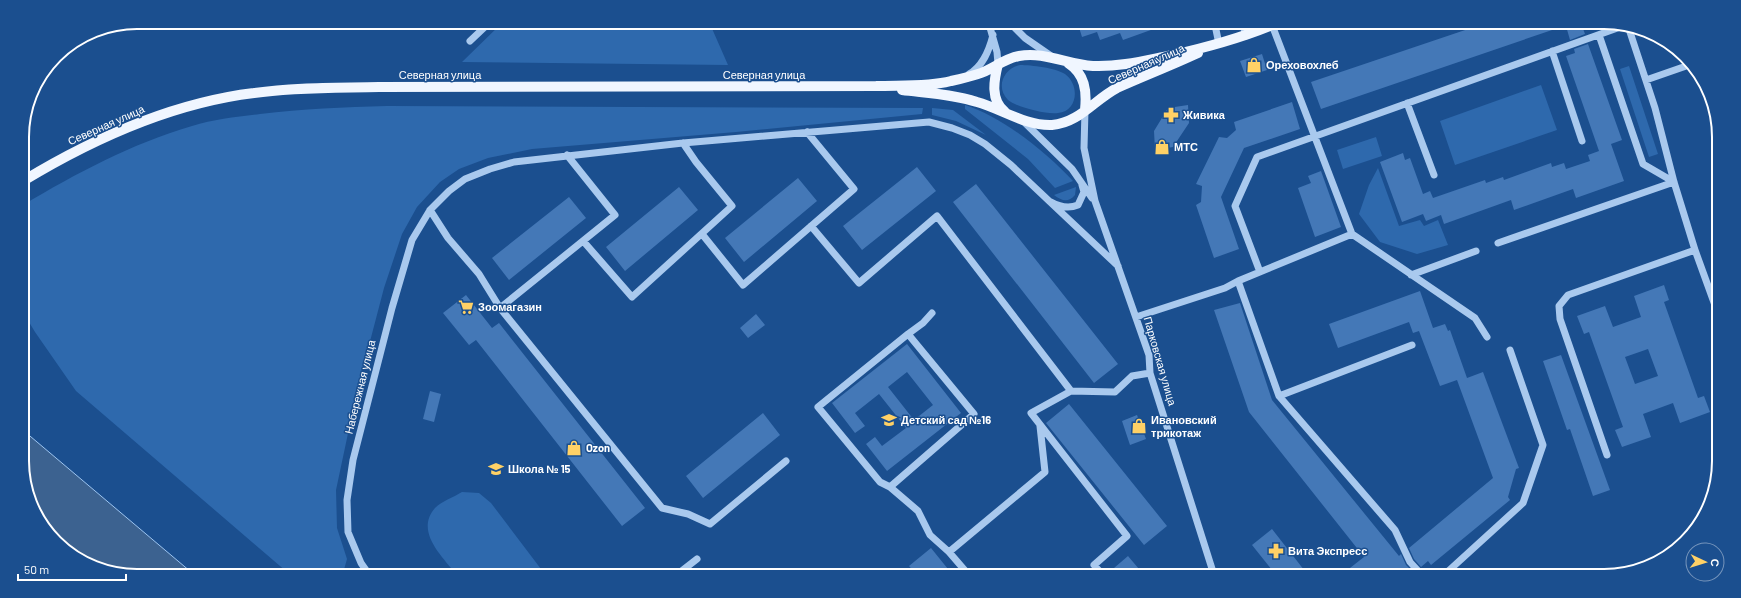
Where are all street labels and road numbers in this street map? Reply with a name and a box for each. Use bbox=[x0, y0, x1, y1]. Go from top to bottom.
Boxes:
street label: Северная улица bbox=[1105, 40, 1187, 86]
street label: Северная улица bbox=[399, 68, 482, 81]
street label: Северная улица bbox=[723, 68, 806, 81]
street label: Северная улица bbox=[65, 101, 147, 147]
street label: Парковская улица bbox=[1142, 315, 1180, 408]
street label: Набережная улица bbox=[342, 338, 378, 435]

